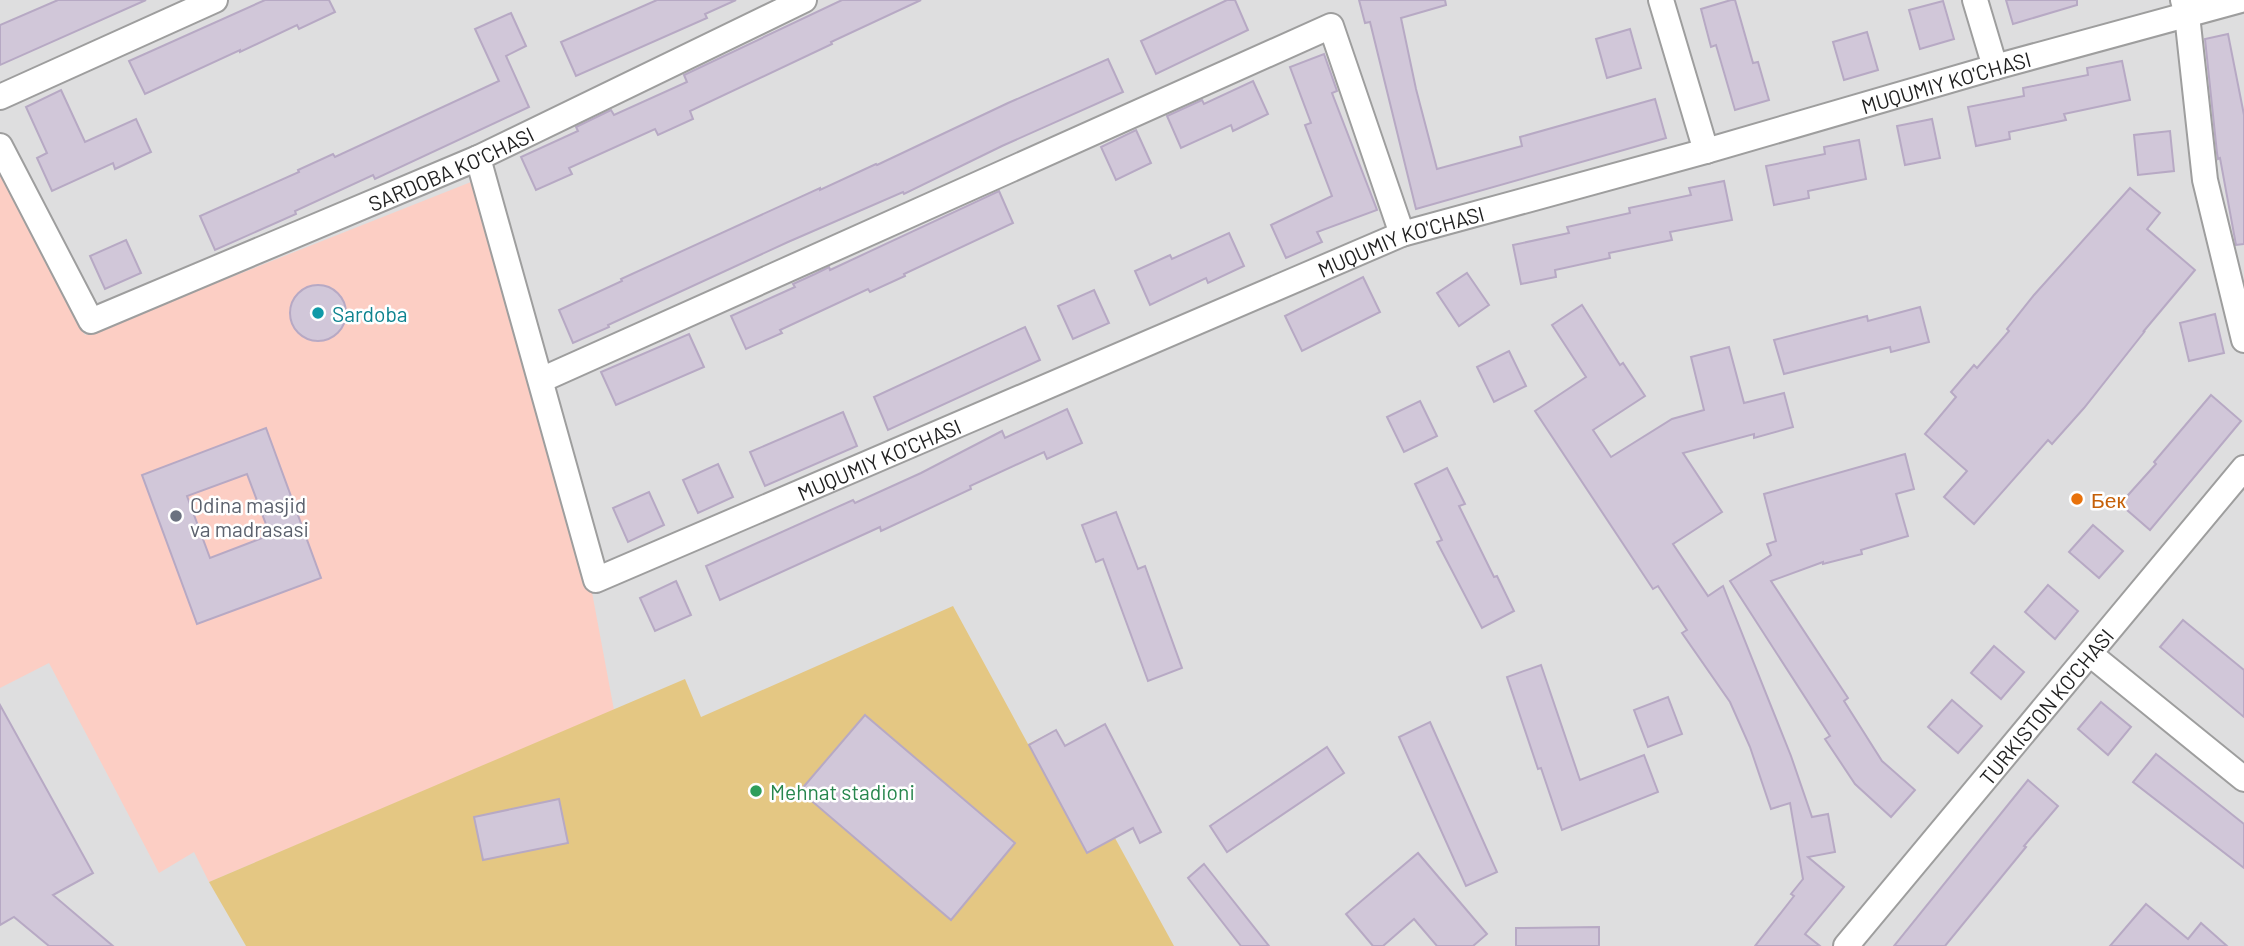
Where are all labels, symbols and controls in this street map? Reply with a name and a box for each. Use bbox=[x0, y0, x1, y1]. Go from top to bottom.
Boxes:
street label: MUQUMIY KO'CHASI bbox=[1858, 45, 2033, 118]
street label: SARDOBA KO'CHASI bbox=[364, 121, 537, 215]
street label: MUQUMIY KO'CHASI bbox=[1313, 200, 1487, 281]
place label: Sardoba bbox=[332, 301, 408, 326]
marker: Sardoba bbox=[310, 305, 326, 321]
street label: MUQUMIY KO'CHASI bbox=[793, 412, 964, 505]
place label: Бек bbox=[2091, 487, 2126, 512]
marker: Бек bbox=[2069, 491, 2085, 507]
place label: Odina masjid va madrasasi bbox=[190, 492, 309, 541]
marker: Odina masjid va madrasasi bbox=[168, 508, 184, 524]
street label: TURKISTON KO'CHASI bbox=[1973, 623, 2118, 789]
place label: Mehnat stadioni bbox=[770, 779, 915, 804]
marker: Mehnat stadioni bbox=[748, 783, 764, 799]

